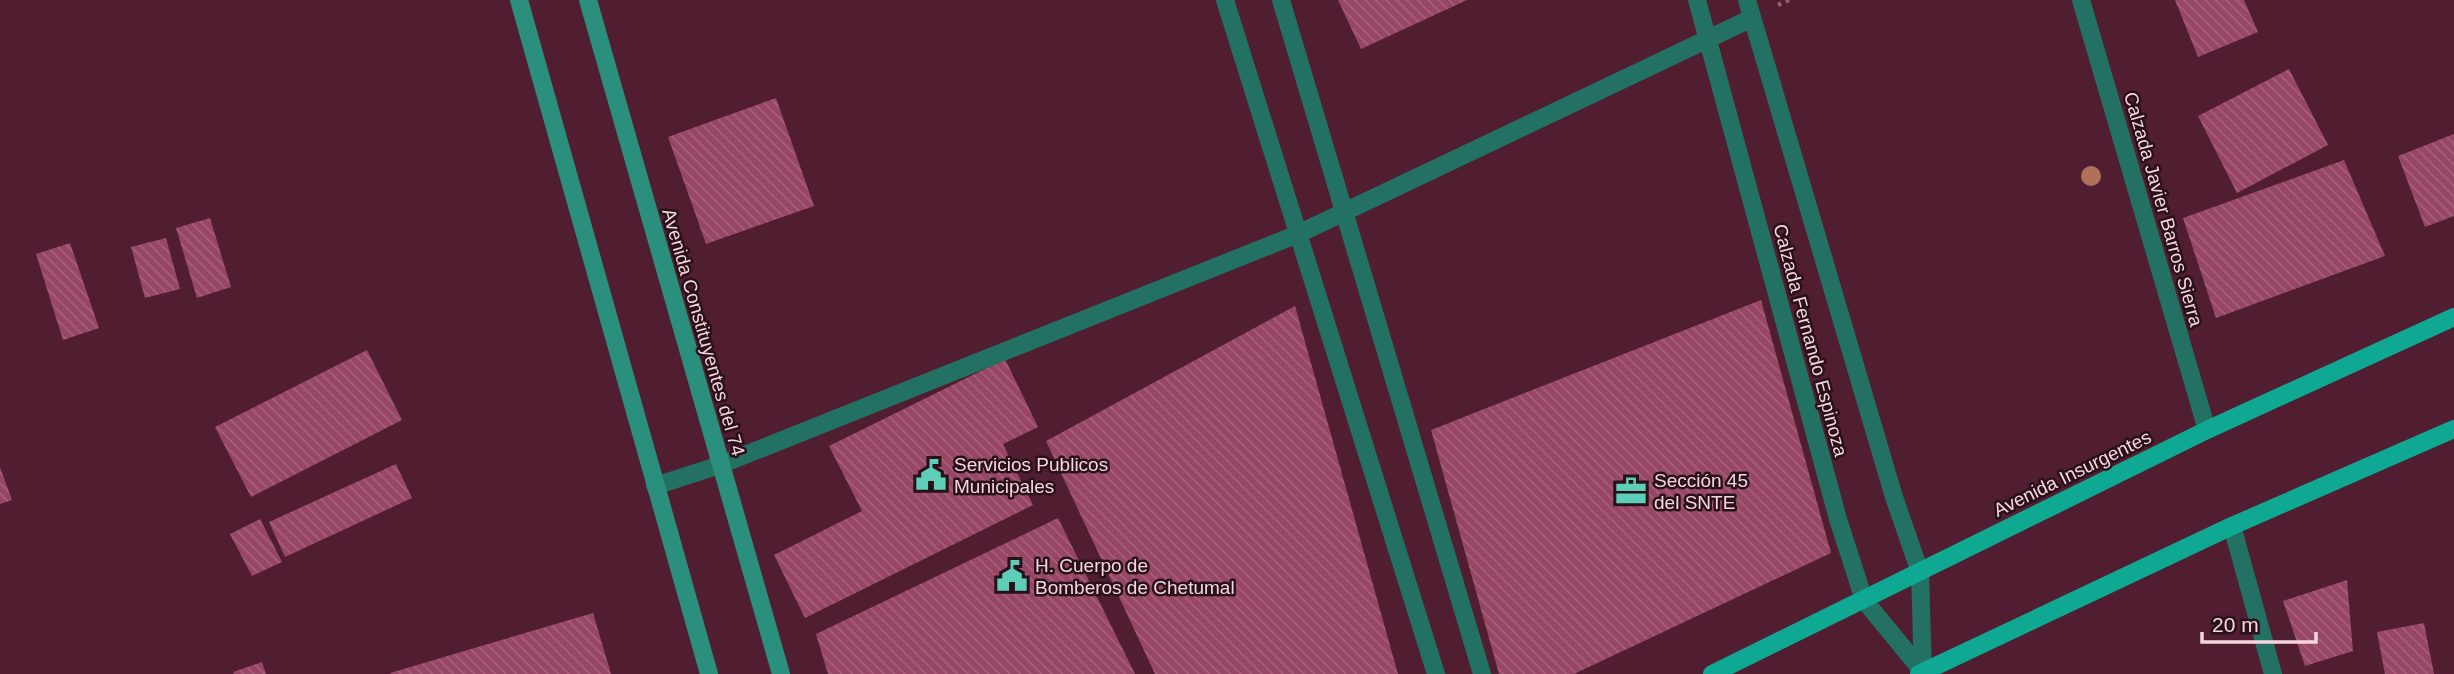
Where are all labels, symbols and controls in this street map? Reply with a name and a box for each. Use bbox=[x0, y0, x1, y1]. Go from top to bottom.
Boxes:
street label: Calzada Javier Barros Sierra bbox=[2120, 90, 2207, 329]
street label: Avenida Constituyentes del 74 bbox=[658, 206, 749, 459]
street label: Calzada Fernando Espinoza bbox=[1769, 222, 1852, 459]
street label: Avenida Insurgentes bbox=[1990, 426, 2155, 521]
place label: Servicios Publicos Municipales bbox=[954, 454, 1108, 497]
public building icon: Servicios Publicos Municipales bbox=[914, 458, 948, 492]
place label: Sección 45 del SNTE bbox=[1654, 470, 1748, 513]
office icon: Sección 45 del SNTE bbox=[1614, 474, 1648, 508]
place label: H. Cuerpo de Bomberos de Chetumal bbox=[1035, 555, 1235, 598]
public building icon: H. Cuerpo de Bomberos de Chetumal bbox=[995, 559, 1029, 593]
scale bar bbox=[2202, 600, 2316, 644]
text: 20 m bbox=[2212, 613, 2259, 636]

